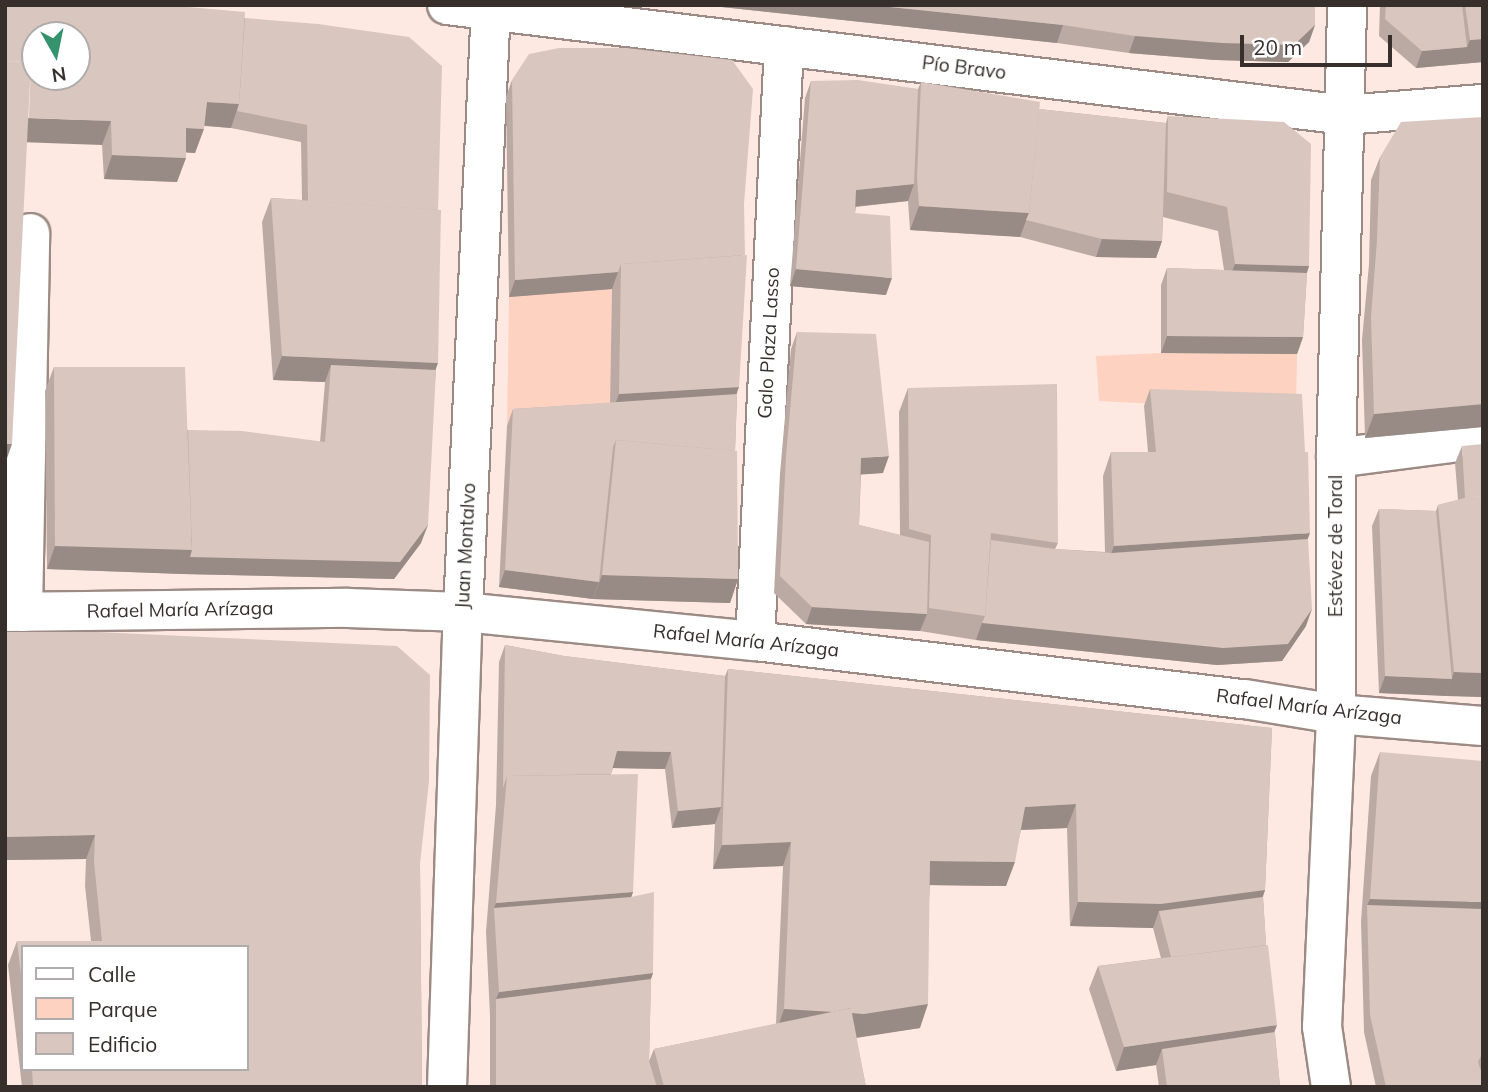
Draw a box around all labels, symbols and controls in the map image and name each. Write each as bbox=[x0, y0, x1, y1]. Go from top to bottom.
north arrow bbox=[21, 21, 91, 91]
scale bar bbox=[1243, 21, 1395, 65]
text: 20 m bbox=[1253, 34, 1302, 60]
street label: Pío Bravo bbox=[921, 52, 1007, 84]
text: N bbox=[50, 62, 68, 88]
street label: Galo Plaza Lasso bbox=[754, 267, 784, 419]
street label: Estévez de Toral bbox=[1325, 475, 1347, 617]
street label: Juan Montalvo bbox=[451, 482, 481, 610]
street label: Rafael María Arízaga bbox=[86, 597, 274, 623]
street label: Rafael María Arízaga bbox=[652, 620, 840, 662]
street label: Rafael María Arízaga bbox=[1215, 684, 1403, 730]
legend bbox=[21, 945, 248, 1071]
text: Calle bbox=[88, 961, 136, 987]
text: Parque bbox=[88, 996, 157, 1022]
text: Edificio bbox=[88, 1031, 157, 1057]

